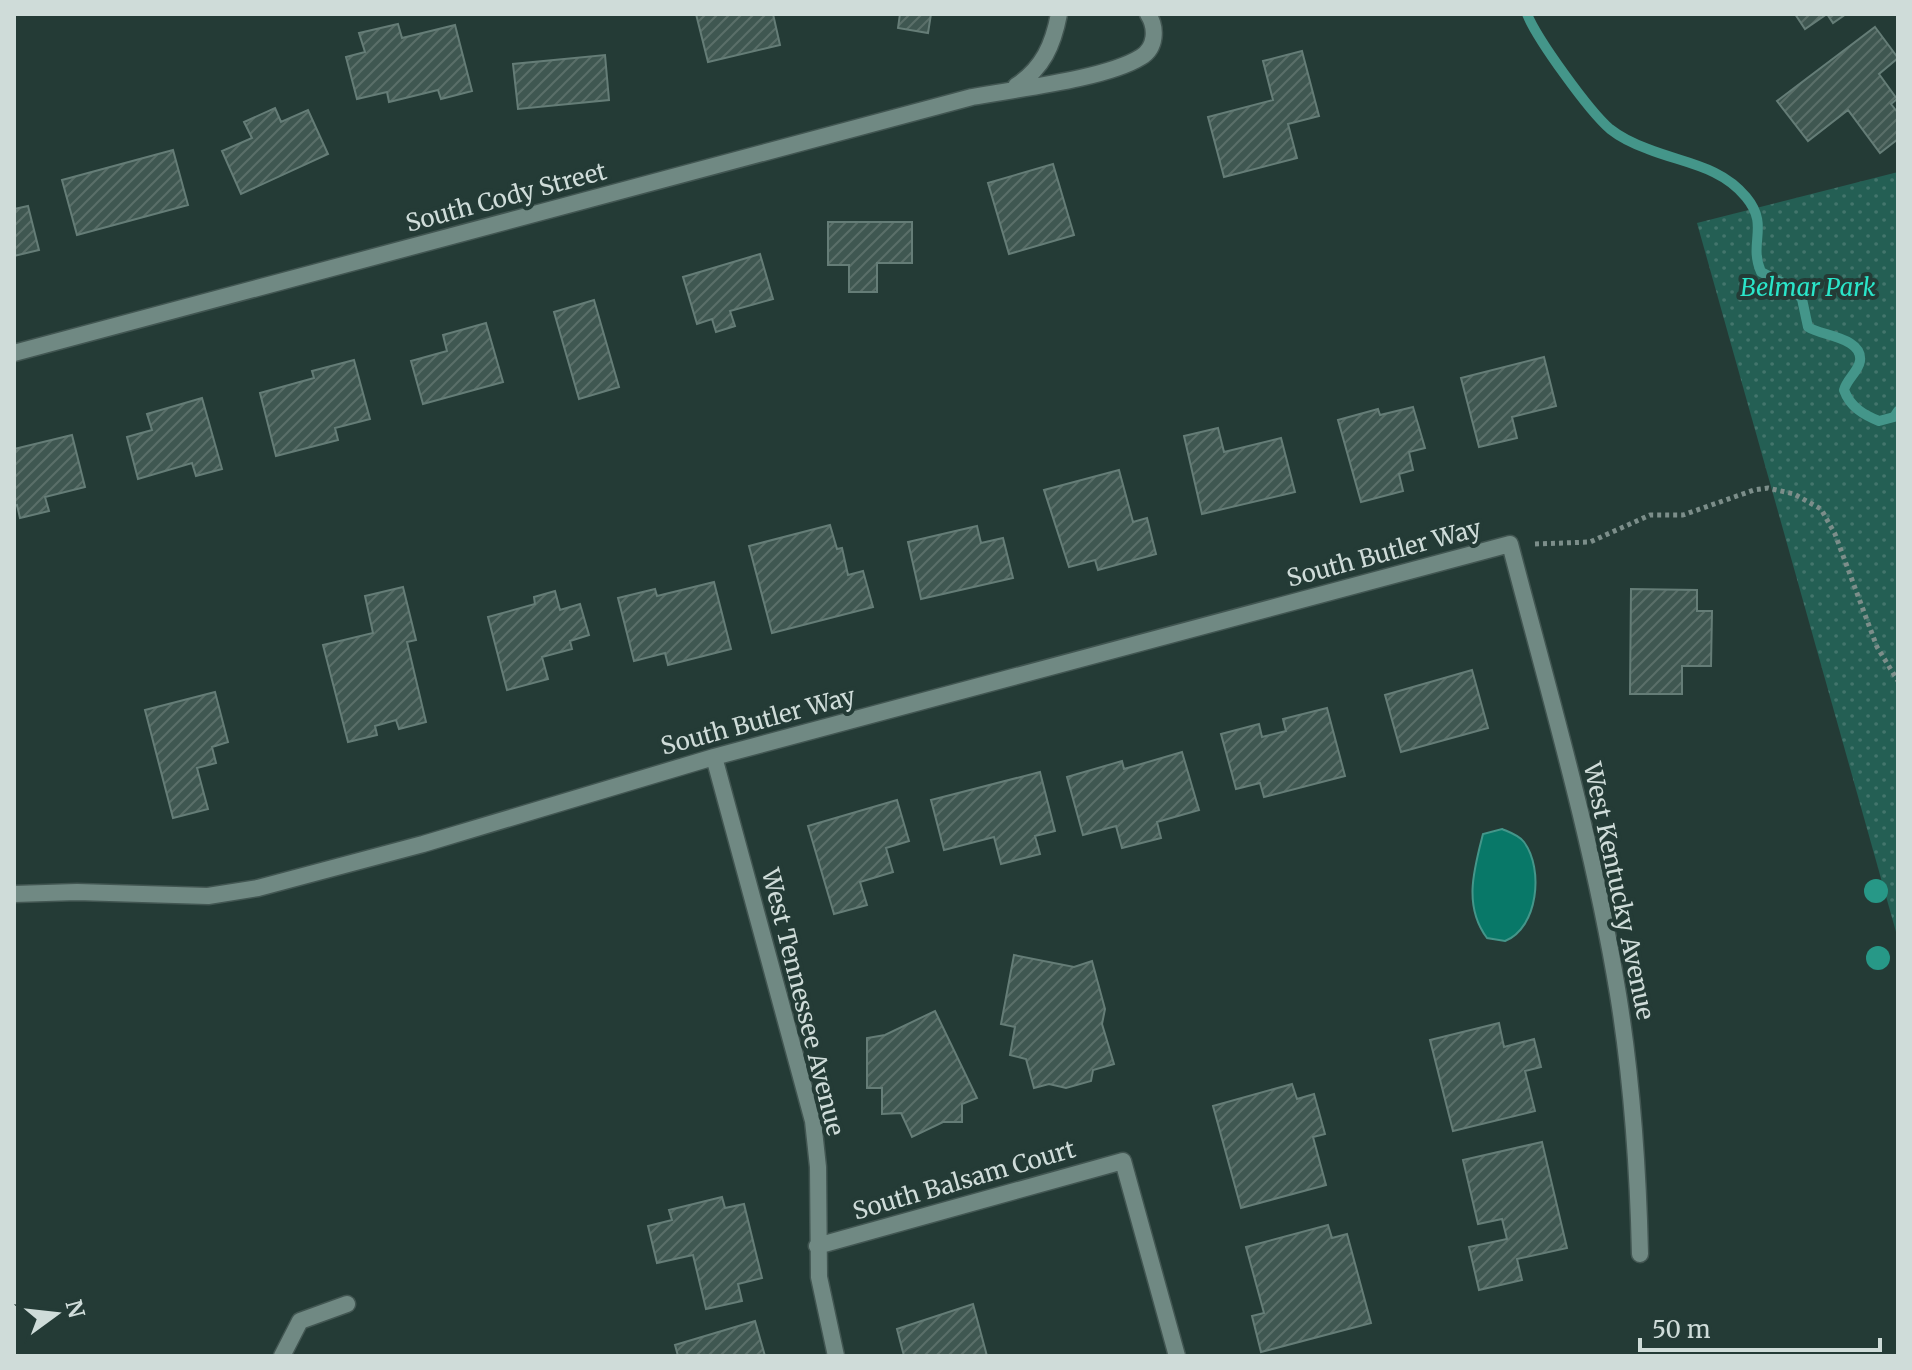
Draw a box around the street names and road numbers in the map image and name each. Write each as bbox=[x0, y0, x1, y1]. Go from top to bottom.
street label: South Cody Street bbox=[402, 155, 610, 239]
street label: South Butler Way bbox=[1283, 512, 1485, 594]
street label: South Butler Way bbox=[657, 680, 859, 762]
street label: West Kentucky Avenue bbox=[1576, 758, 1661, 1023]
street label: West Tennessee Avenue bbox=[755, 864, 851, 1139]
street label: South Balsam Court bbox=[849, 1133, 1080, 1227]

